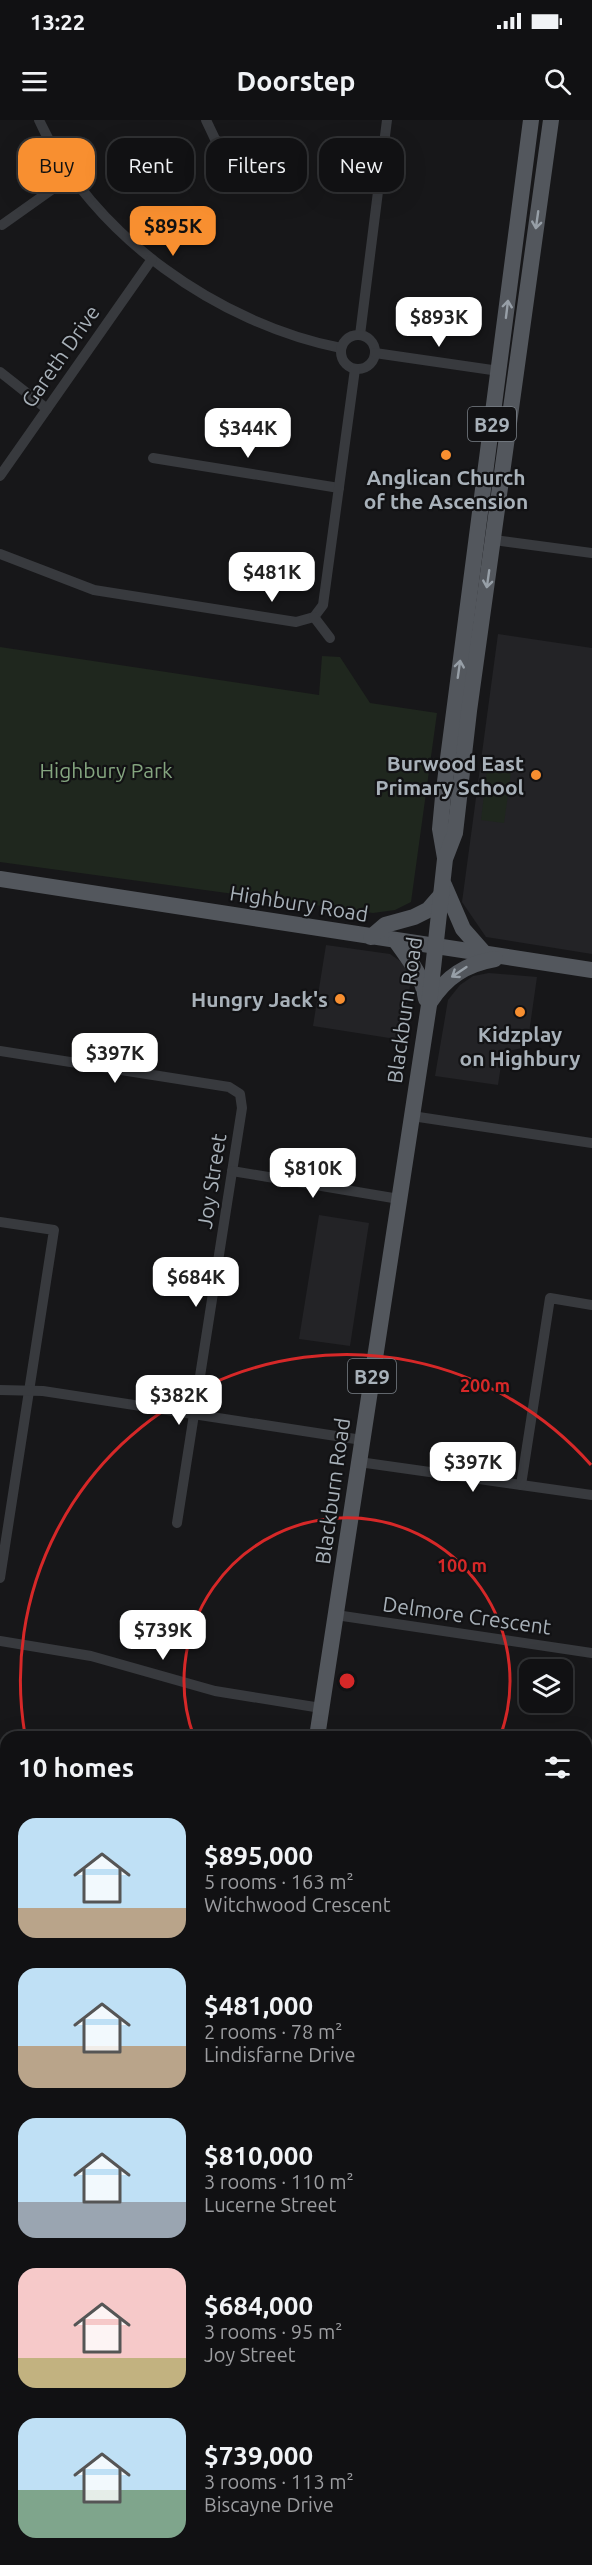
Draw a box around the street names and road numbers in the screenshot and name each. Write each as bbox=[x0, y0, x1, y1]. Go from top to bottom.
street label: Gareth Drive bbox=[16, 300, 104, 412]
road number: B29 bbox=[468, 407, 516, 441]
street label: Highbury Road bbox=[228, 880, 370, 926]
street label: Blackburn Road bbox=[382, 935, 426, 1085]
street label: Joy Street bbox=[192, 1132, 230, 1230]
road number: B29 bbox=[348, 1359, 396, 1393]
street label: Blackburn Road bbox=[310, 1416, 354, 1566]
street label: Delmore Crescent bbox=[381, 1591, 553, 1639]

